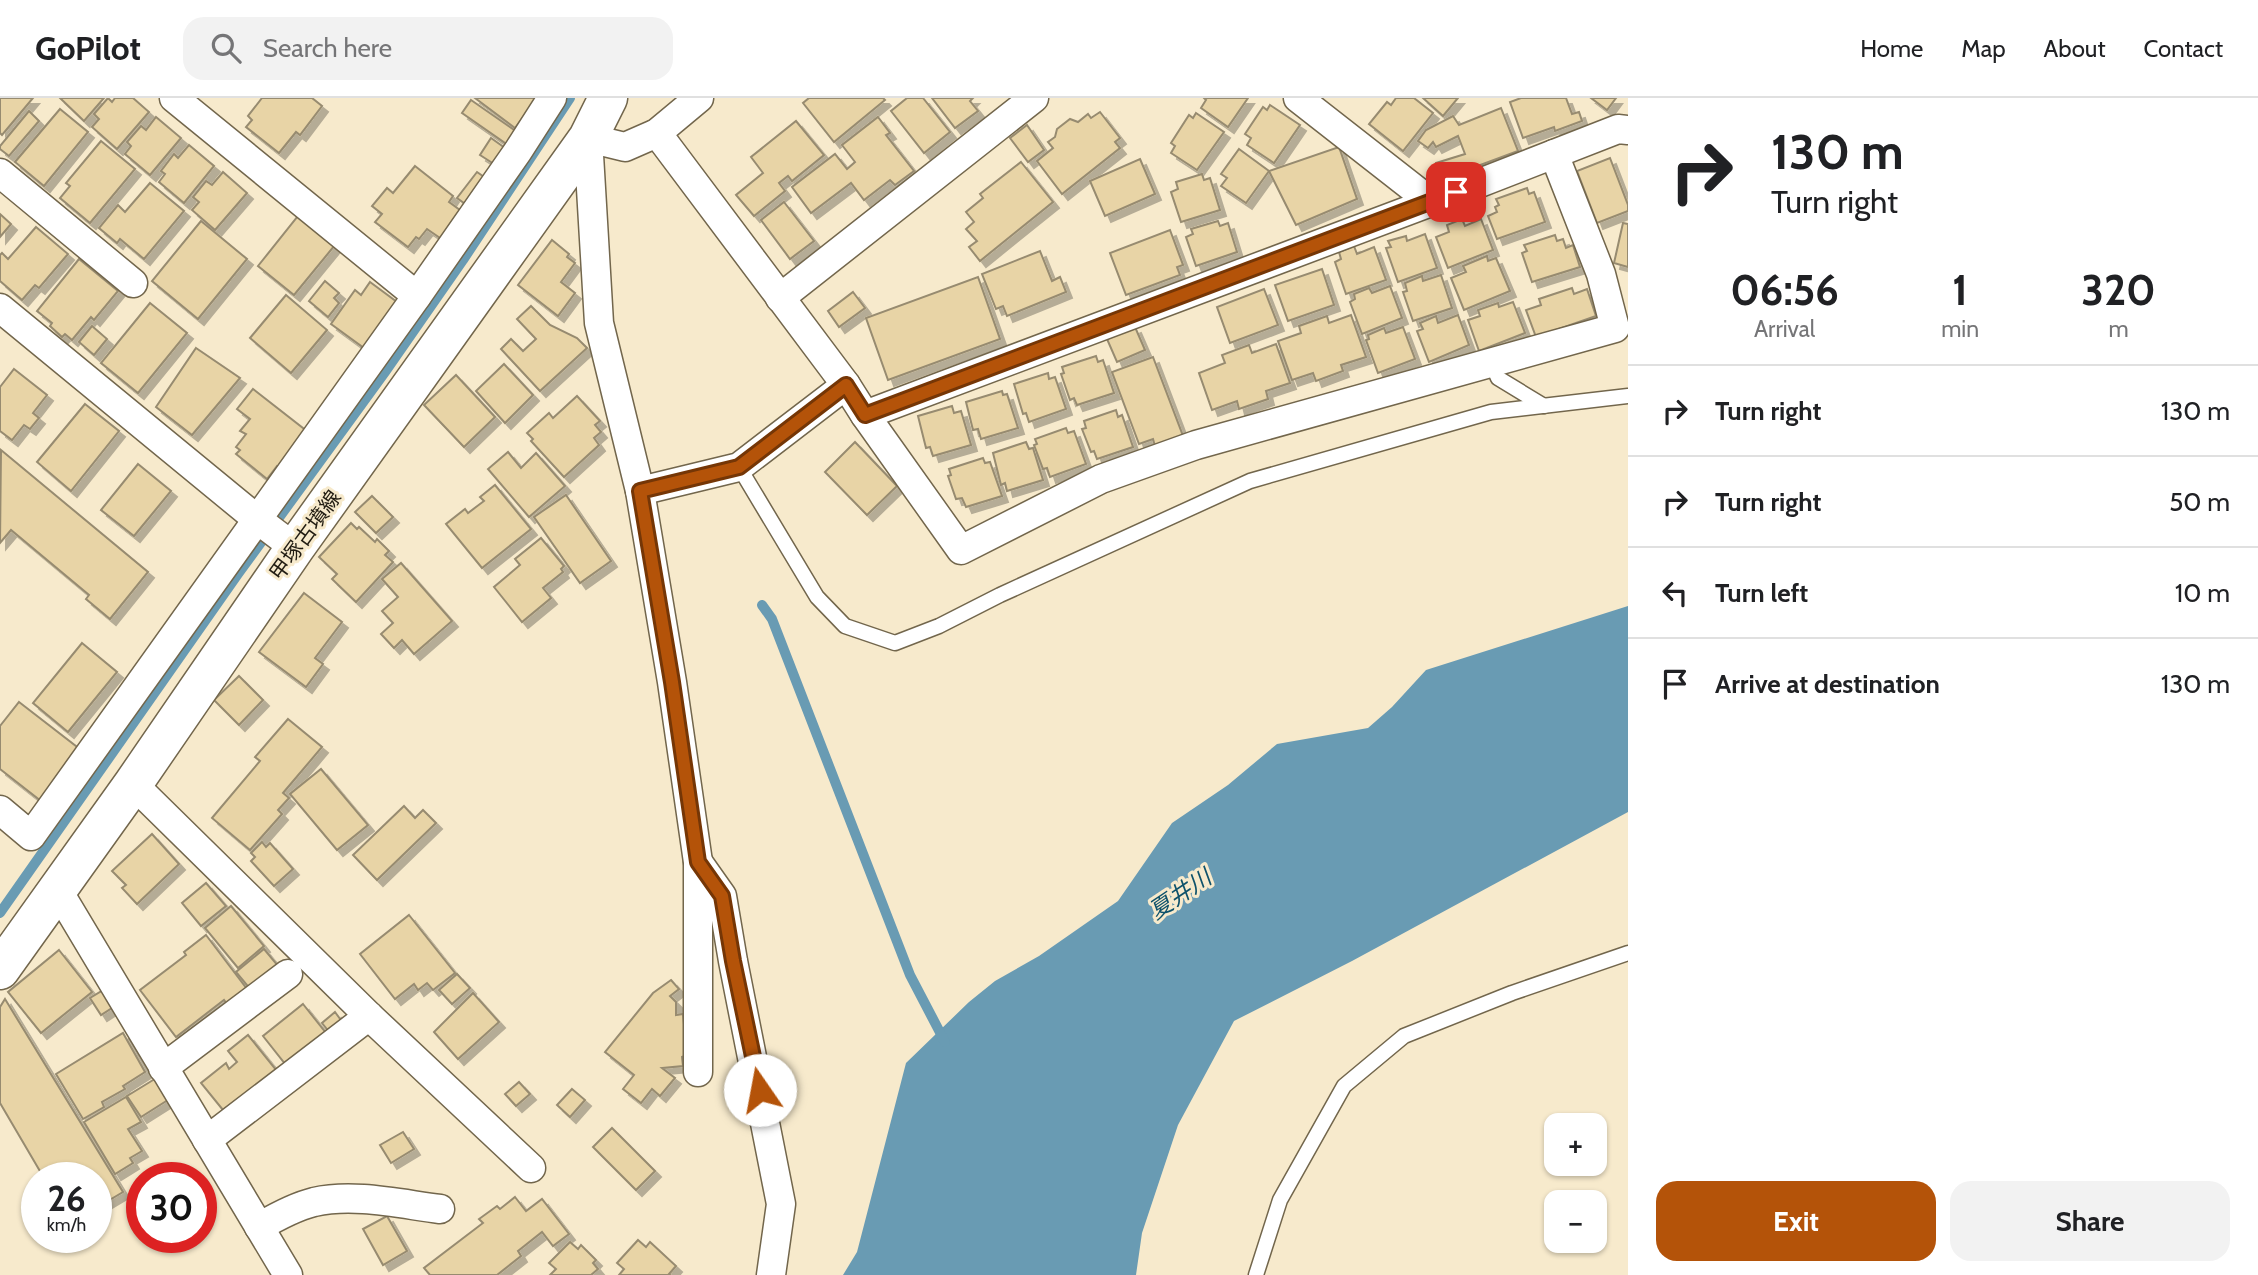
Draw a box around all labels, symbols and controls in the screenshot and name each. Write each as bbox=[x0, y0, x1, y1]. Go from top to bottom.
search box bbox=[183, 17, 673, 80]
text: GoPilot bbox=[35, 28, 141, 68]
icon: search bbox=[207, 29, 245, 67]
text: Search here bbox=[263, 32, 392, 64]
text: Home bbox=[1860, 34, 1923, 63]
text: Map bbox=[1961, 34, 2006, 63]
text: About bbox=[2044, 34, 2106, 63]
text: Contact bbox=[2144, 34, 2223, 63]
text: 130 m bbox=[1771, 122, 1904, 181]
icon: right bbox=[1656, 126, 1747, 217]
pin bbox=[1426, 162, 1486, 222]
icon: arrive bbox=[1437, 173, 1475, 211]
text: Turn right bbox=[1771, 182, 1898, 221]
text: 06:56 bbox=[1730, 264, 1839, 316]
text: 1 bbox=[1952, 264, 1968, 316]
text: 320 bbox=[2081, 264, 2156, 316]
text: Arrival bbox=[1754, 315, 1815, 343]
text: min bbox=[1941, 315, 1979, 343]
text: m bbox=[2108, 315, 2129, 343]
icon: right bbox=[1656, 392, 1694, 430]
text: Turn right bbox=[1715, 395, 1821, 427]
text: 130 m bbox=[2161, 395, 2230, 427]
icon: right bbox=[1656, 483, 1694, 521]
street label: 甲塚古墳線 bbox=[264, 485, 346, 585]
text: Turn right bbox=[1715, 486, 1821, 518]
text: 50 m bbox=[2169, 486, 2230, 518]
icon: left bbox=[1656, 574, 1694, 612]
text: Turn left bbox=[1715, 577, 1808, 609]
text: 10 m bbox=[2175, 577, 2230, 609]
icon: arrive bbox=[1656, 665, 1694, 703]
text: Arrive at destination bbox=[1715, 668, 1940, 700]
text: 130 m bbox=[2161, 668, 2230, 700]
water label: 夏井川 bbox=[1144, 861, 1219, 925]
position arrow bbox=[723, 1053, 797, 1127]
map controls bbox=[1544, 1113, 1607, 1253]
button: + bbox=[1544, 1113, 1607, 1176]
speed limit sign: 30 bbox=[126, 1162, 217, 1253]
text: 26 bbox=[47, 1177, 86, 1220]
button: Exit bbox=[1656, 1181, 1936, 1261]
button: Share bbox=[1950, 1181, 2230, 1261]
button: − bbox=[1544, 1190, 1607, 1253]
text: km/h bbox=[47, 1214, 86, 1236]

